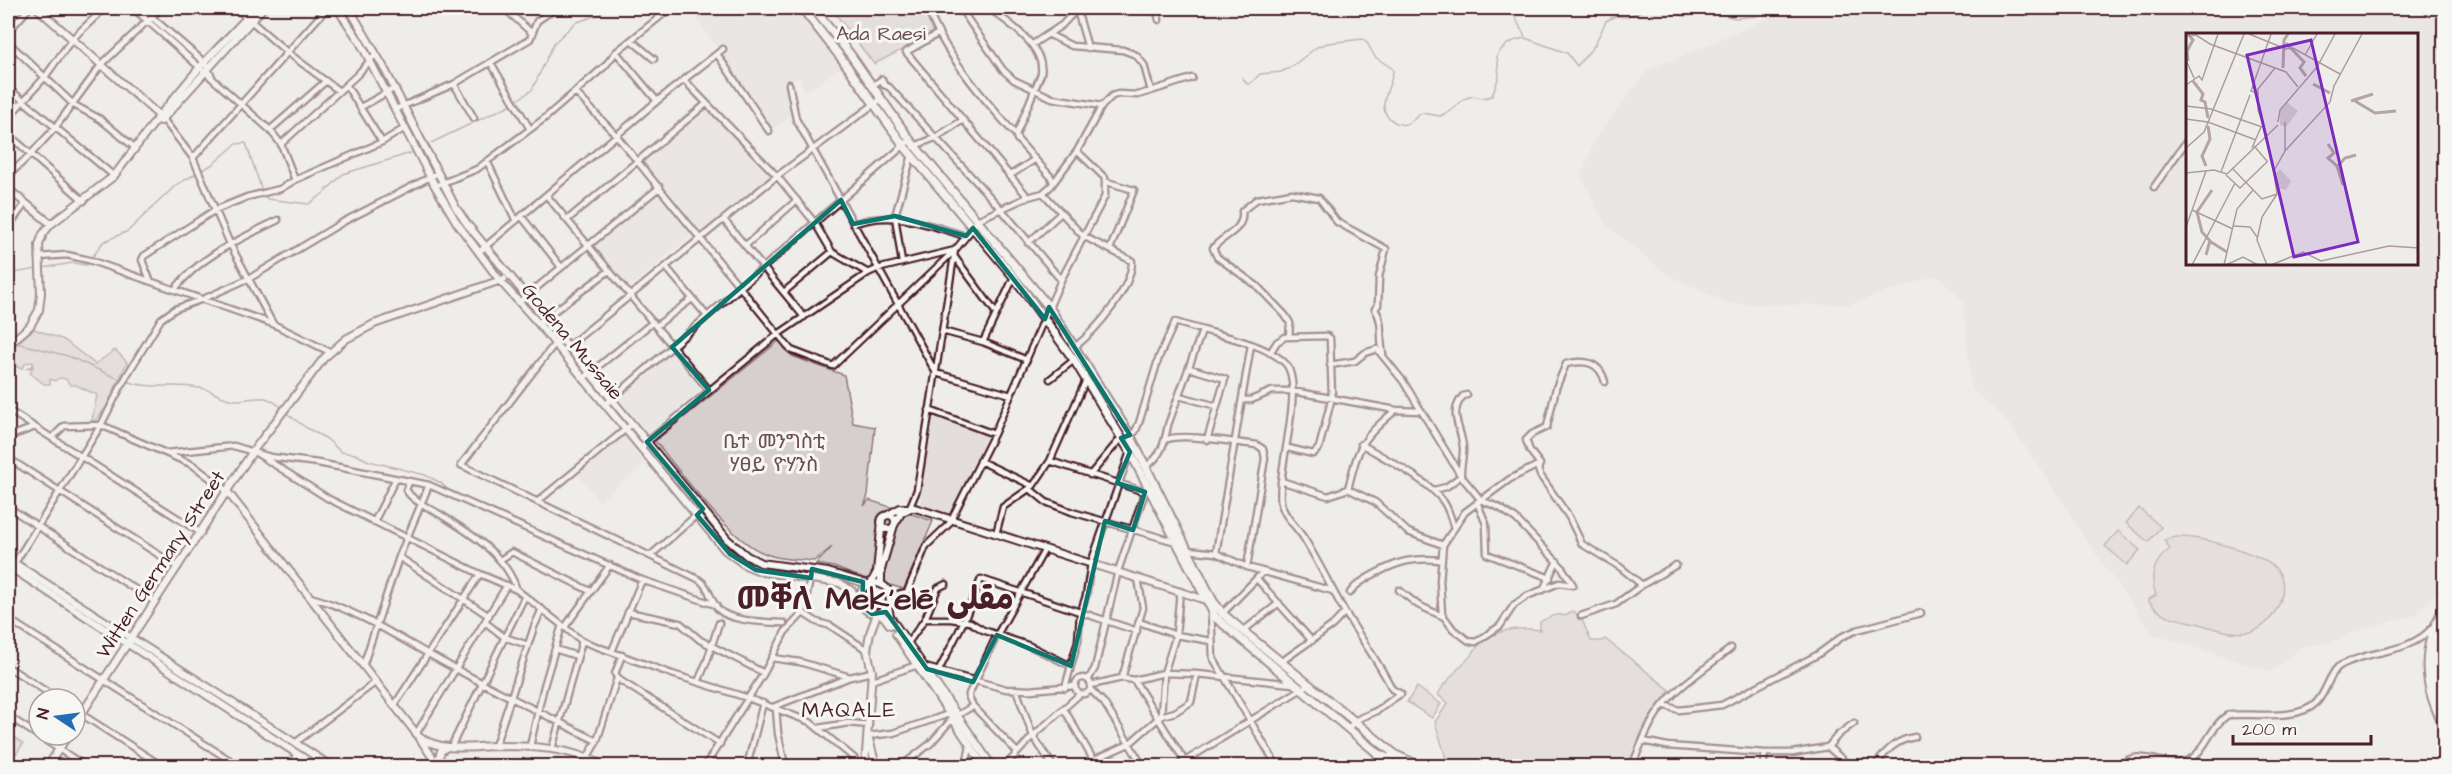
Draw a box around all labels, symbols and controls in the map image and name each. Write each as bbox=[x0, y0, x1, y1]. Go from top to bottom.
park label: Ada Raesi bbox=[836, 20, 926, 48]
inset map bbox=[2186, 33, 2419, 266]
street label: Godena Mussaie bbox=[515, 277, 630, 406]
park label: ቤተ መንግስቲ ሃፀይ ዮሃንስ bbox=[723, 428, 825, 479]
street label: Witten Germany Street bbox=[89, 465, 233, 665]
district label: መቐለ Mek'elē مقلى bbox=[736, 577, 1014, 622]
north arrow bbox=[27, 687, 87, 747]
district label: MAQALE bbox=[801, 696, 897, 725]
text: N bbox=[32, 706, 55, 721]
scale bar bbox=[2233, 708, 2371, 746]
text: 200 m bbox=[2242, 717, 2296, 742]

